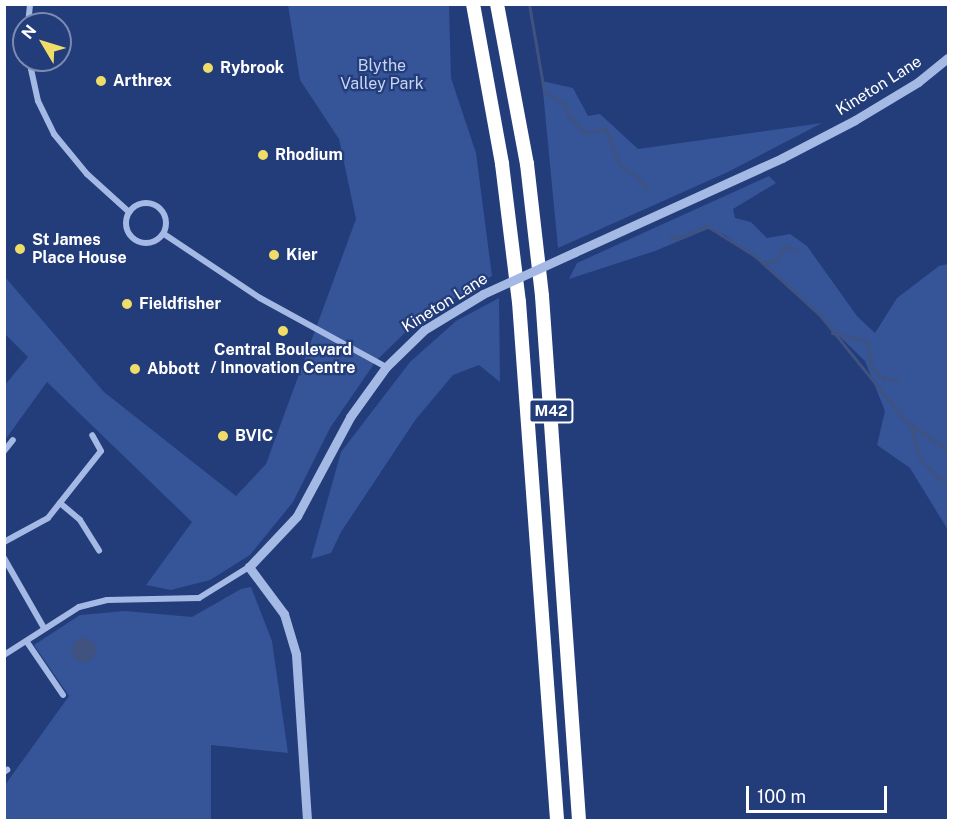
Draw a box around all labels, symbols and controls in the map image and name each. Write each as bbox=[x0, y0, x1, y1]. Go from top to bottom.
north arrow bbox=[12, 12, 72, 72]
text: N bbox=[18, 21, 40, 43]
street label: Kineton Lane bbox=[833, 52, 925, 120]
park label: Blythe Valley Park bbox=[340, 56, 424, 94]
place label: Rybrook bbox=[220, 58, 284, 78]
marker: Rybrook bbox=[201, 61, 215, 75]
place label: Arthrex bbox=[113, 71, 172, 91]
marker: Arthrex bbox=[94, 74, 108, 88]
place label: Rhodium bbox=[275, 145, 343, 165]
marker: Rhodium bbox=[256, 148, 270, 162]
place label: St James Place House bbox=[32, 230, 127, 268]
marker: St James Place House bbox=[13, 242, 27, 256]
place label: Kier bbox=[286, 245, 318, 265]
marker: Kier bbox=[267, 248, 281, 262]
street label: Kineton Lane bbox=[399, 269, 491, 337]
place label: Fieldfisher bbox=[139, 294, 221, 314]
marker: Fieldfisher bbox=[120, 297, 134, 311]
marker: Central Boulevard / Innovation Centre bbox=[276, 324, 290, 338]
place label: Central Boulevard / Innovation Centre bbox=[210, 340, 356, 378]
place label: Abbott bbox=[147, 359, 200, 379]
marker: Abbott bbox=[128, 362, 142, 376]
road number: M42 bbox=[527, 399, 575, 423]
place label: BVIC bbox=[235, 426, 273, 446]
marker: BVIC bbox=[216, 429, 230, 443]
scale bar bbox=[749, 774, 890, 812]
text: 100 m bbox=[757, 786, 806, 807]

